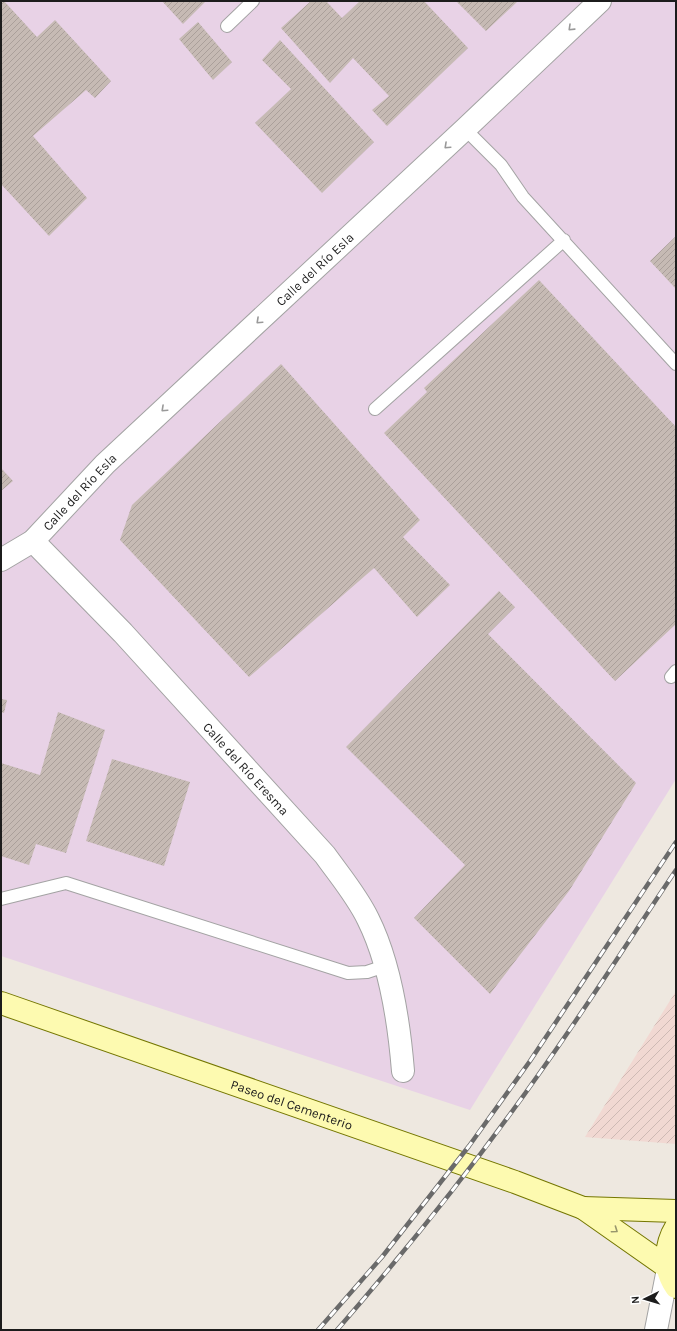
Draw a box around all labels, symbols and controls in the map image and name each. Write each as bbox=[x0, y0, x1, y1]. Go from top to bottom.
one-way arrow bbox=[568, 23, 576, 31]
one-way arrow bbox=[444, 142, 451, 149]
street label: Calle del Río Esla bbox=[273, 230, 357, 309]
one-way arrow bbox=[256, 316, 264, 323]
one-way arrow bbox=[161, 404, 169, 412]
street label: Calle del Río Esla bbox=[40, 450, 120, 534]
street label: Calle del Río Eresma bbox=[200, 719, 292, 818]
street label: Paseo del Cementerio bbox=[229, 1077, 355, 1133]
one-way arrow bbox=[610, 1225, 617, 1232]
north arrow bbox=[625, 1279, 665, 1319]
text: N bbox=[629, 1295, 642, 1304]

